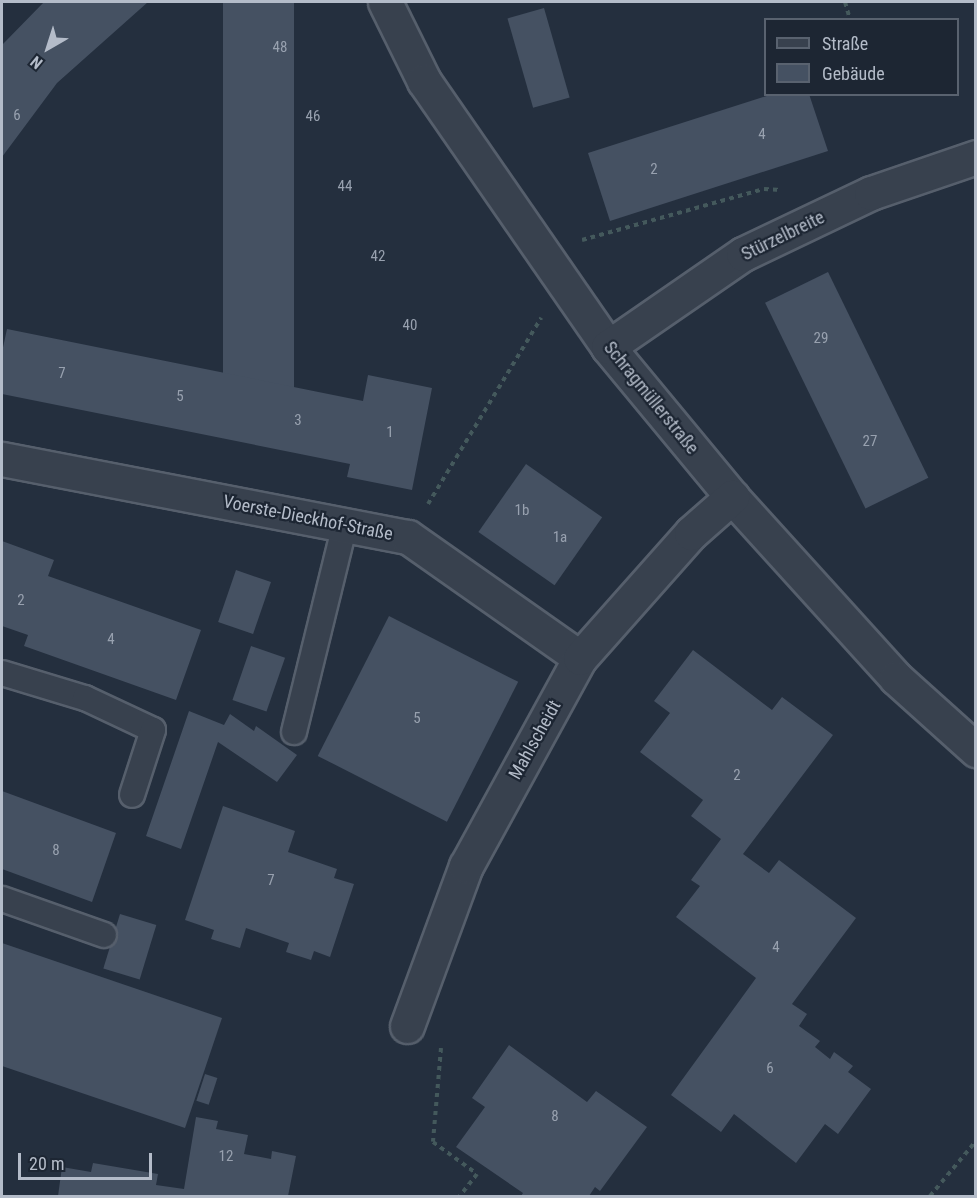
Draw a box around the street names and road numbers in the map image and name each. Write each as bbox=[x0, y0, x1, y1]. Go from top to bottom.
street label: Stürzelbreite bbox=[738, 207, 828, 265]
street label: Schragmüllerstraße bbox=[599, 337, 703, 459]
street label: Voerste-Dieckhof-Straße bbox=[221, 491, 395, 545]
street label: Mahlscheidt bbox=[504, 697, 566, 783]

